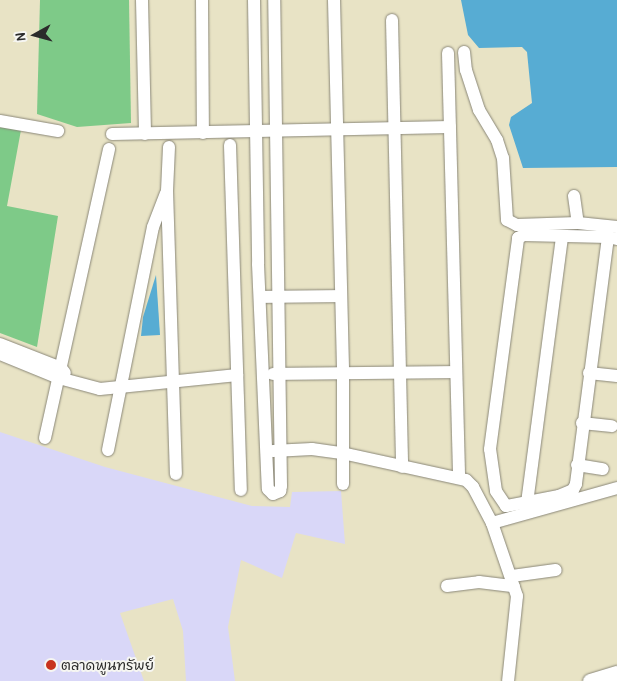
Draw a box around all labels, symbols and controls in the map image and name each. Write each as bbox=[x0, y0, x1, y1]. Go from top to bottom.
north arrow bbox=[10, 10, 60, 60]
text: N bbox=[10, 32, 29, 42]
place label: ตลาดพูนทรัพย์ bbox=[61, 657, 154, 673]
marker: ตลาดพูนทรัพย์ bbox=[45, 659, 57, 671]

